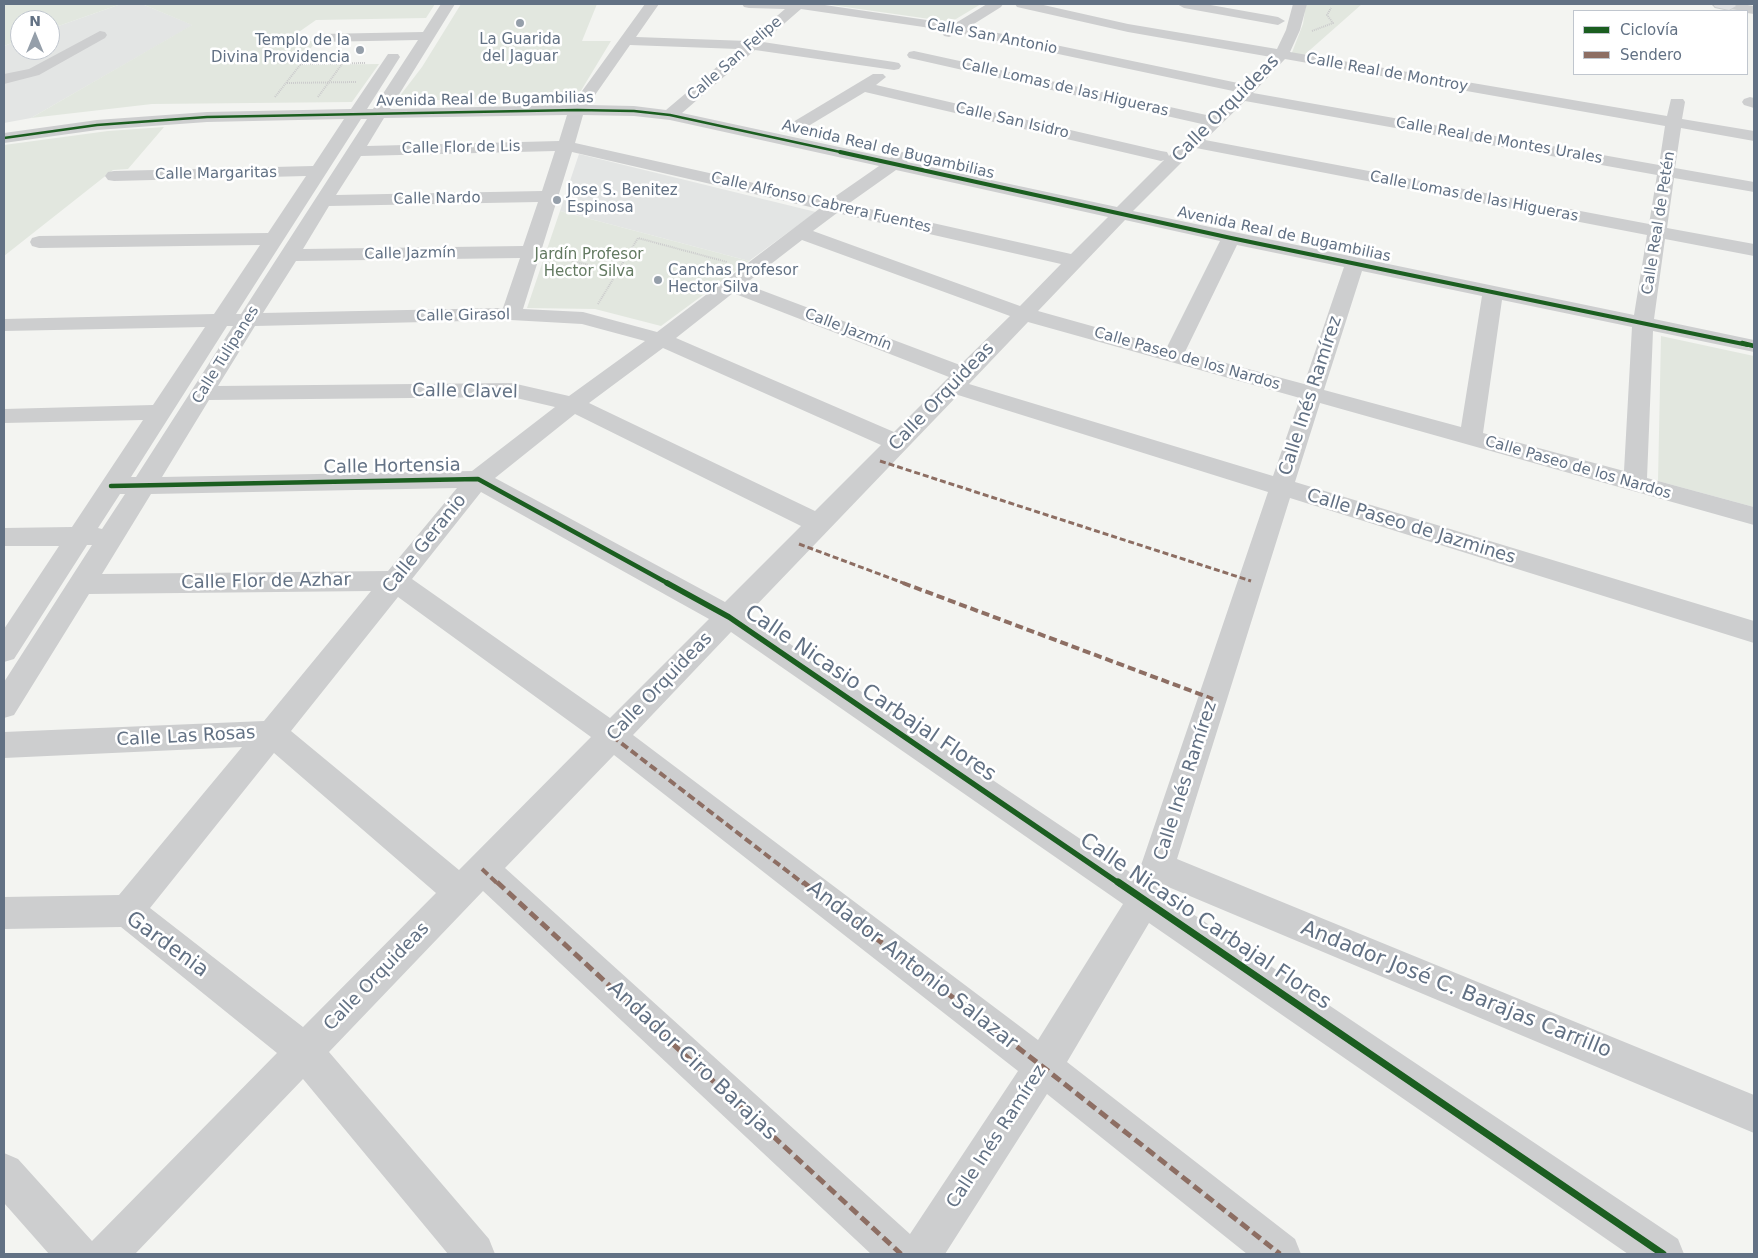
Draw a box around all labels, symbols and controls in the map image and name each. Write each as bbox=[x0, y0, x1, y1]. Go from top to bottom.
north arrow bbox=[10, 10, 60, 60]
legend bbox=[1573, 10, 1748, 75]
text: N bbox=[29, 13, 41, 29]
street label: Calle San Felipe bbox=[684, 13, 786, 105]
street label: Calle San Antonio bbox=[925, 16, 1059, 58]
marker: La Guarida del Jaguar bbox=[514, 17, 526, 29]
text: Ciclovía bbox=[1620, 21, 1678, 39]
place label: La Guarida del Jaguar bbox=[479, 31, 561, 66]
place label: Templo de la Divina Providencia bbox=[211, 32, 350, 67]
marker: Templo de la Divina Providencia bbox=[354, 44, 366, 56]
text: Sendero bbox=[1620, 46, 1682, 64]
street label: Calle Real de Montroy bbox=[1305, 50, 1469, 96]
street label: Calle Orquideas bbox=[1168, 51, 1284, 167]
street label: Calle Lomas de las Higueras bbox=[960, 55, 1170, 121]
street label: Avenida Real de Bugambilias bbox=[376, 89, 594, 111]
street label: Calle San Isidro bbox=[953, 99, 1071, 143]
street label: Calle Real de Montes Urales bbox=[1394, 114, 1604, 168]
street label: Avenida Real de Bugambilias bbox=[780, 117, 996, 183]
street label: Calle Flor de Lis bbox=[401, 138, 521, 158]
street label: Calle Real de Petén bbox=[1639, 150, 1679, 296]
street label: Calle Margaritas bbox=[155, 164, 277, 184]
street label: Calle Lomas de las Higueras bbox=[1368, 168, 1580, 226]
street label: Calle Alfonso Cabrera Fuentes bbox=[709, 169, 933, 237]
place label: Jose S. Benitez Espinosa bbox=[567, 182, 678, 217]
street label: Calle Nardo bbox=[393, 189, 481, 209]
marker: Jose S. Benitez Espinosa bbox=[551, 194, 563, 206]
street label: Avenida Real de Bugambilias bbox=[1176, 204, 1392, 266]
street label: Calle Jazmín bbox=[364, 244, 456, 264]
park label: Jardín Profesor Hector Silva bbox=[535, 246, 643, 281]
place label: Canchas Profesor Hector Silva bbox=[668, 262, 798, 297]
marker: Canchas Profesor Hector Silva bbox=[652, 274, 664, 286]
street label: Calle Tulipanes bbox=[189, 303, 263, 407]
street label: Calle Jazmín bbox=[802, 305, 894, 355]
street label: Calle Girasol bbox=[416, 306, 510, 326]
street label: Calle Inés Ramírez bbox=[1275, 313, 1347, 479]
street label: Calle Paseo de los Nardos bbox=[1092, 324, 1282, 394]
street label: Calle Orquideas bbox=[885, 338, 999, 456]
street label: Calle Clavel bbox=[412, 380, 518, 404]
street label: Calle Paseo de los Nardos bbox=[1483, 433, 1673, 503]
street label: Calle Hortensia bbox=[323, 455, 461, 479]
street label: Calle Paseo de Jazmines bbox=[1304, 485, 1518, 569]
street label: Calle Geranio bbox=[378, 490, 472, 598]
street label: Calle Flor de Azhar bbox=[181, 570, 351, 594]
street label: Calle Nicasio Carbajal Flores bbox=[740, 600, 1000, 788]
street label: Calle Orquideas bbox=[603, 628, 717, 746]
street label: Calle Inés Ramírez bbox=[1150, 698, 1222, 864]
street label: Calle Las Rosas bbox=[116, 723, 256, 751]
street label: Calle Nicasio Carbajal Flores bbox=[1075, 828, 1335, 1016]
street label: Andador Antonio Salazar bbox=[802, 876, 1022, 1056]
street label: Gardenia bbox=[121, 907, 213, 983]
street label: Andador José C. Barajas Carrillo bbox=[1297, 916, 1615, 1064]
street label: Calle Orquideas bbox=[320, 918, 434, 1036]
street label: Andador Ciro Barajas bbox=[602, 976, 782, 1146]
street label: Calle Inés Ramírez bbox=[943, 1061, 1051, 1213]

